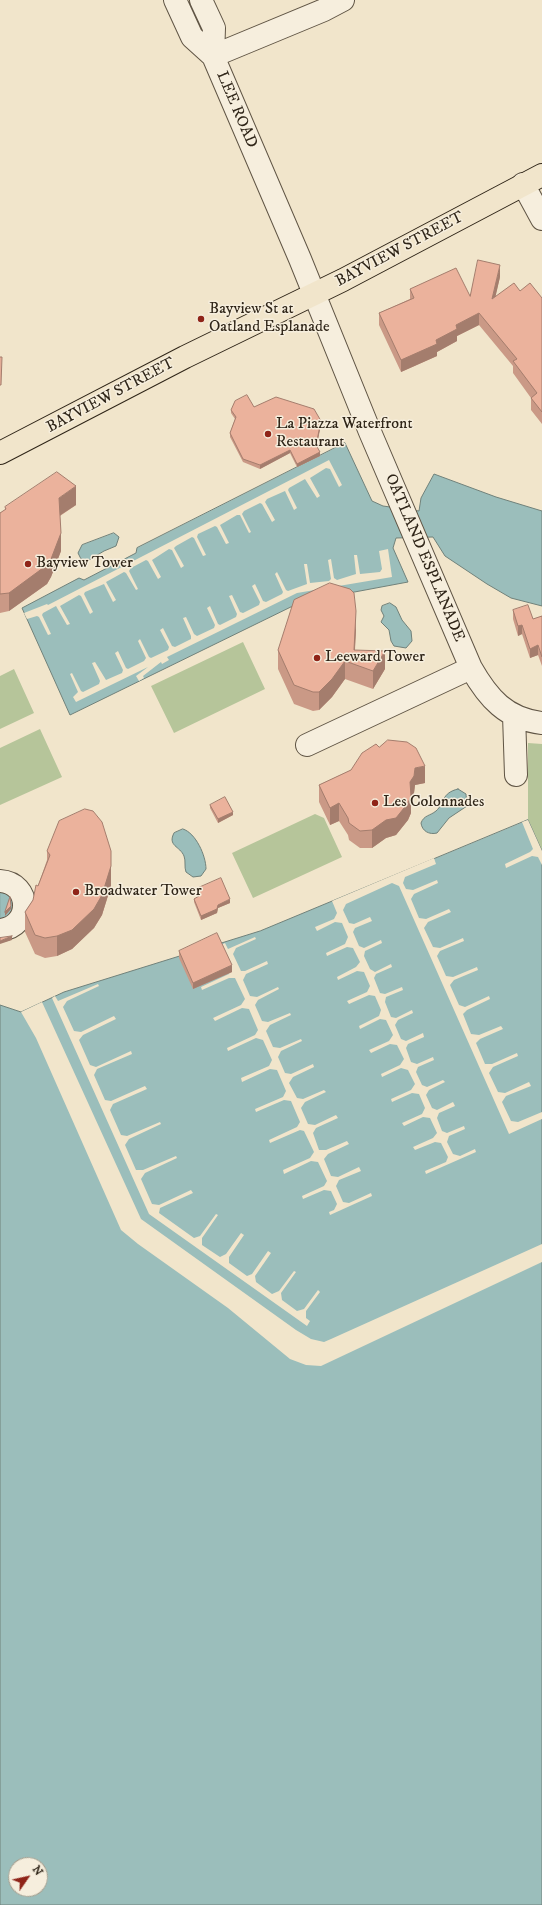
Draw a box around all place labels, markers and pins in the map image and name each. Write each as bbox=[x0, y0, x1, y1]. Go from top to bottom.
place label: Bayview St at Oatland Esplanade bbox=[209, 300, 330, 338]
marker: Bayview St at Oatland Esplanade bbox=[196, 314, 206, 324]
place label: La Piazza Waterfront Restaurant bbox=[276, 415, 412, 453]
marker: La Piazza Waterfront Restaurant bbox=[263, 429, 273, 439]
place label: Bayview Tower bbox=[36, 554, 133, 574]
marker: Bayview Tower bbox=[23, 559, 33, 569]
place label: Leeward Tower bbox=[325, 648, 425, 668]
marker: Leeward Tower bbox=[312, 653, 322, 663]
place label: Les Colonnades bbox=[383, 793, 484, 813]
marker: Les Colonnades bbox=[370, 798, 380, 808]
place label: Broadwater Tower bbox=[84, 882, 202, 902]
marker: Broadwater Tower bbox=[71, 887, 81, 897]

